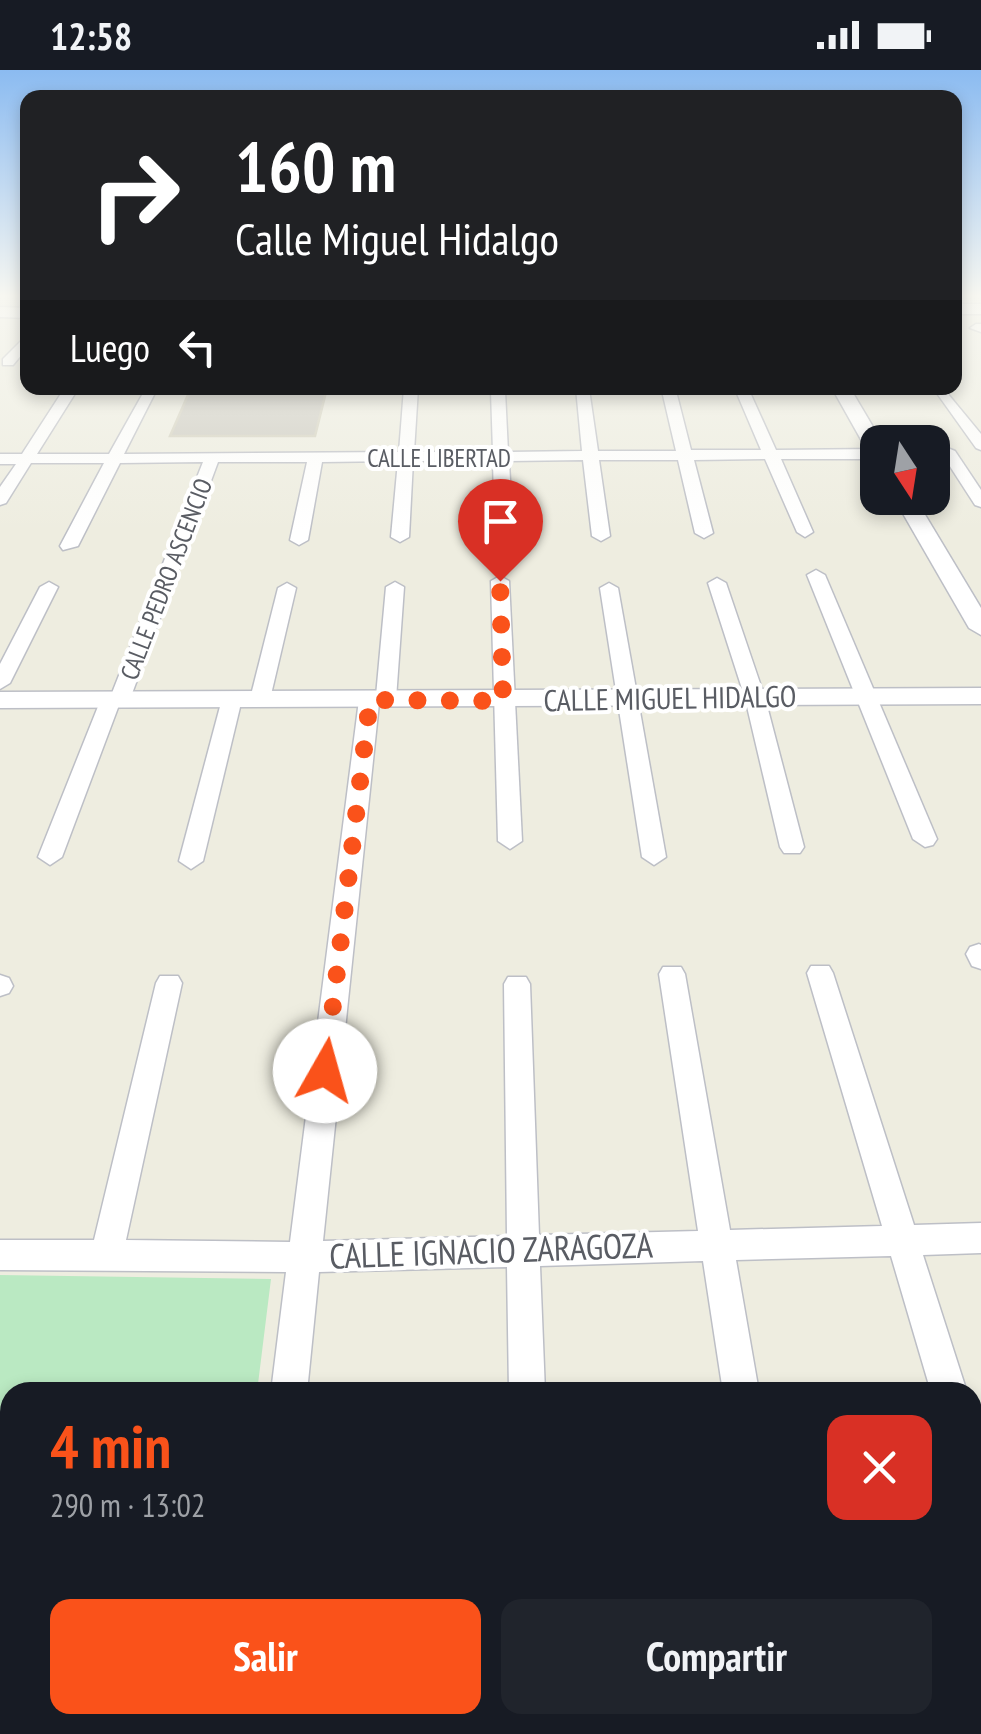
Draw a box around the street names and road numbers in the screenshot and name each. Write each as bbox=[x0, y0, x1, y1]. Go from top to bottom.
street label: CALLE LIBERTAD bbox=[367, 442, 511, 474]
street label: CALLE PEDRO ASCENCIO bbox=[113, 474, 219, 684]
street label: CALLE MIGUEL HIDALGO bbox=[543, 676, 797, 719]
street label: CALLE IGNACIO ZARAGOZA bbox=[328, 1221, 654, 1279]

